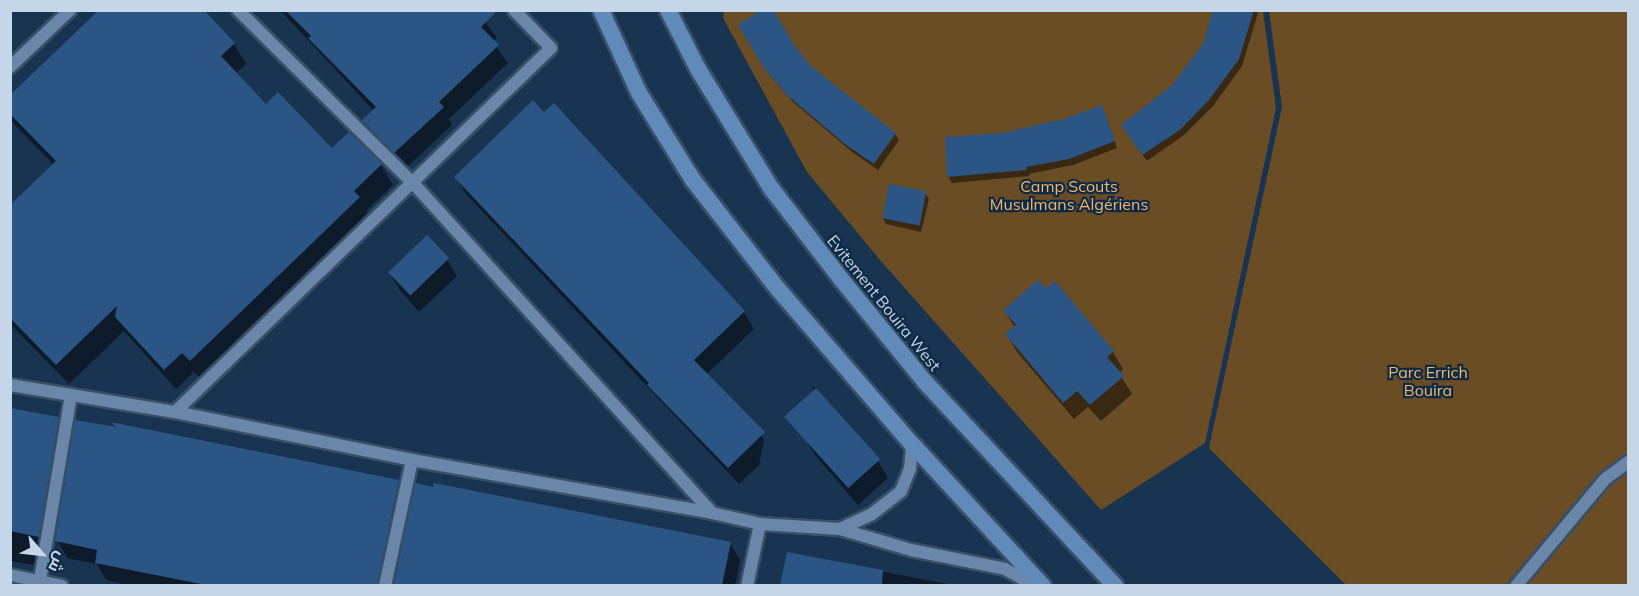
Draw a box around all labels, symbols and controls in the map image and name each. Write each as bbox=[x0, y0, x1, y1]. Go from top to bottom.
park label: Camp Scouts Musulmans Algériens bbox=[990, 176, 1148, 214]
street label: Evitement Bouira West bbox=[823, 231, 945, 375]
park label: Parc Errich Bouira bbox=[1388, 362, 1468, 400]
north arrow bbox=[12, 524, 72, 584]
text: ش bbox=[44, 549, 72, 576]

